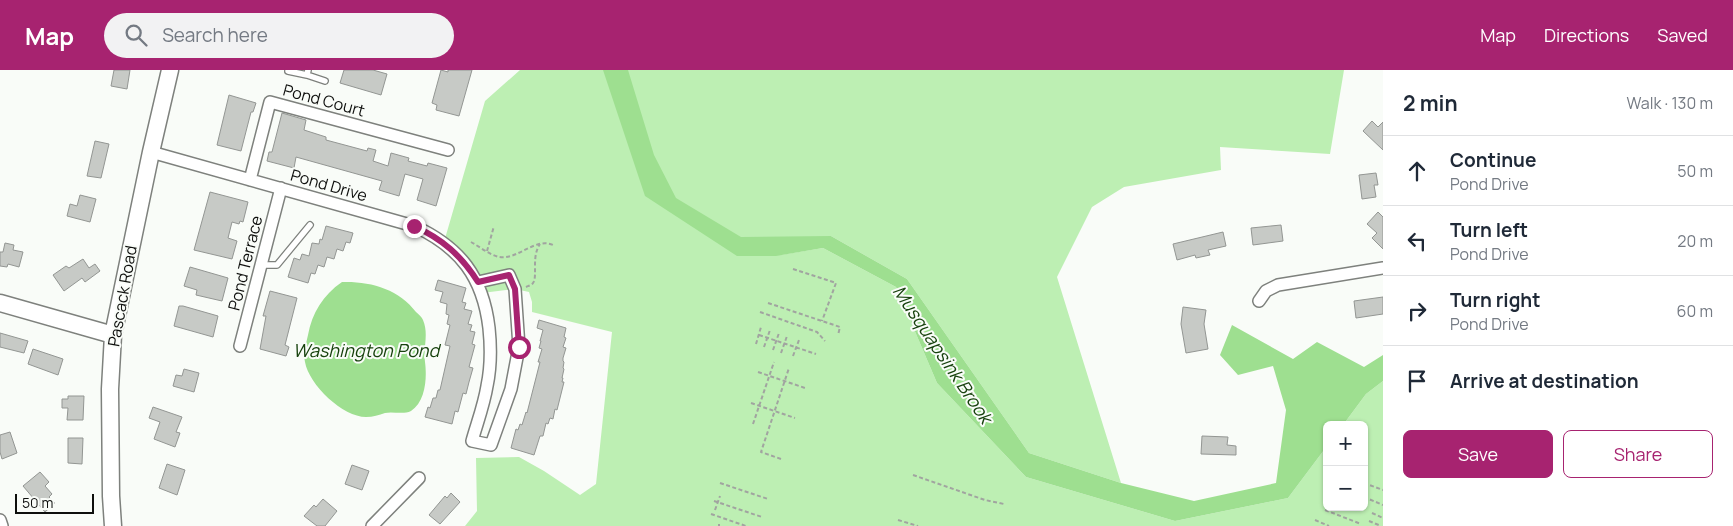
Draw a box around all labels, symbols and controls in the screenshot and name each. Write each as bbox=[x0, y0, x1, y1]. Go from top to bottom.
search box bbox=[104, 13, 454, 58]
text: Map bbox=[25, 19, 74, 52]
icon: search bbox=[122, 21, 150, 49]
text: Search here bbox=[162, 22, 268, 48]
text: Map bbox=[1480, 23, 1516, 47]
text: Directions bbox=[1544, 23, 1629, 47]
text: Saved bbox=[1657, 23, 1708, 47]
street label: Pond Court bbox=[281, 79, 367, 121]
text: 2 min bbox=[1403, 89, 1458, 117]
text: Walk · 130 m bbox=[1627, 92, 1713, 114]
text: Continue bbox=[1450, 147, 1536, 173]
icon: ahead bbox=[1403, 157, 1431, 185]
text: 50 m bbox=[1677, 160, 1713, 182]
street label: Pond Drive bbox=[288, 164, 370, 206]
text: Pond Drive bbox=[1450, 173, 1529, 195]
street label: Pond Terrace bbox=[223, 213, 267, 313]
route end bbox=[403, 215, 426, 238]
text: Turn left bbox=[1450, 217, 1528, 243]
icon: left bbox=[1403, 227, 1431, 255]
text: 20 m bbox=[1677, 230, 1713, 252]
text: Pond Drive bbox=[1450, 243, 1529, 265]
street label: Pascack Road bbox=[102, 244, 142, 348]
water label: Musquapsink Brook bbox=[888, 280, 1000, 430]
text: Turn right bbox=[1450, 287, 1540, 313]
icon: right bbox=[1403, 297, 1431, 325]
text: 60 m bbox=[1677, 300, 1713, 322]
text: Pond Drive bbox=[1450, 313, 1529, 335]
route start bbox=[508, 336, 531, 359]
water label: Washington Pond bbox=[293, 338, 441, 362]
icon: arrive bbox=[1403, 367, 1431, 395]
text: Arrive at destination bbox=[1450, 368, 1639, 394]
map controls bbox=[1323, 421, 1368, 511]
button: + bbox=[1323, 421, 1368, 466]
button: Save bbox=[1403, 430, 1553, 478]
button: Share bbox=[1563, 430, 1713, 478]
button: − bbox=[1323, 466, 1368, 511]
scale bar bbox=[15, 491, 94, 514]
text: 50 m bbox=[22, 493, 53, 512]

